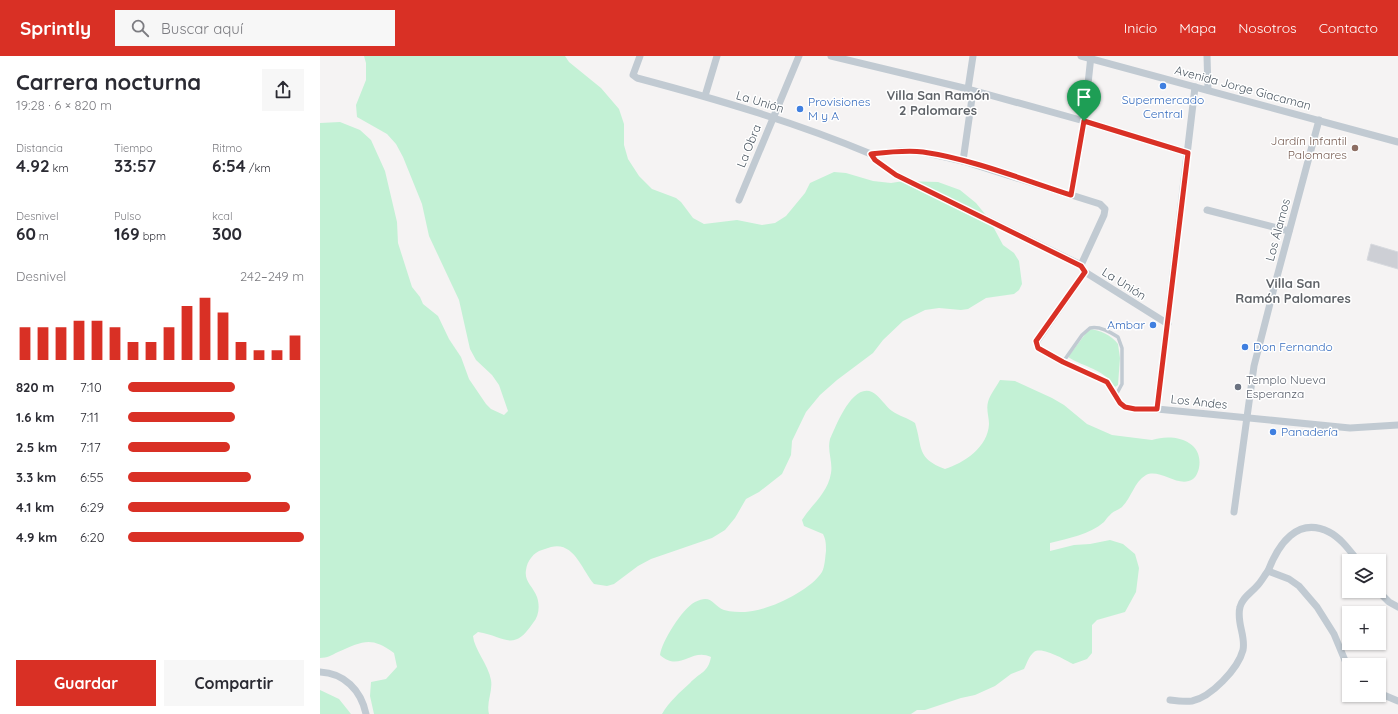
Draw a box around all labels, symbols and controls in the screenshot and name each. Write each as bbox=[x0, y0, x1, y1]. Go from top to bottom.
search box bbox=[115, 10, 395, 46]
text: Sprintly bbox=[20, 16, 91, 40]
icon: search bbox=[129, 17, 151, 39]
text: Buscar aquí bbox=[161, 19, 243, 38]
text: Inicio bbox=[1124, 19, 1157, 37]
text: Mapa bbox=[1179, 19, 1216, 37]
text: Nosotros bbox=[1238, 19, 1297, 37]
text: Contacto bbox=[1319, 19, 1378, 37]
street label: Avenida Jorge Giacaman bbox=[1173, 62, 1313, 113]
text: Carrera nocturna bbox=[16, 68, 201, 96]
button: share bbox=[262, 69, 304, 111]
pin bbox=[1067, 80, 1101, 121]
marker: Supermercado Central bbox=[1158, 81, 1168, 91]
icon: arrive bbox=[1073, 86, 1095, 108]
street label: La Unión bbox=[734, 87, 786, 116]
district label: Villa San Ramón 2 Palomares bbox=[886, 87, 990, 118]
place label: Supermercado Central bbox=[1122, 92, 1204, 121]
place label: Provisiones M y A bbox=[808, 94, 871, 123]
text: 19:28 · 6 × 820 m bbox=[16, 97, 112, 113]
marker: Provisiones M y A bbox=[795, 104, 805, 114]
street label: La Obra bbox=[733, 122, 764, 170]
place label: Jardín Infantil Palomares bbox=[1271, 133, 1347, 162]
text: Distancia bbox=[16, 141, 63, 155]
text: Tiempo bbox=[114, 141, 153, 155]
text: Ritmo bbox=[212, 141, 242, 155]
marker: Jardín Infantil Palomares bbox=[1350, 143, 1360, 153]
text: 4.92 bbox=[16, 155, 50, 176]
text: 33:57 bbox=[114, 155, 156, 176]
text: 6:54 bbox=[212, 155, 246, 176]
text: km bbox=[50, 161, 68, 175]
text: /km bbox=[246, 161, 271, 175]
street label: Los Álamos bbox=[1262, 197, 1293, 263]
text: Desnivel bbox=[16, 209, 59, 223]
text: Pulso bbox=[114, 209, 141, 223]
text: kcal bbox=[212, 209, 233, 223]
text: 60 bbox=[16, 223, 36, 244]
text: 169 bbox=[114, 223, 140, 244]
text: 300 bbox=[212, 223, 242, 244]
text: m bbox=[36, 229, 49, 243]
text: bpm bbox=[140, 229, 166, 243]
street label: La Unión bbox=[1099, 264, 1149, 303]
text: Desnivel bbox=[16, 268, 66, 284]
text: 242–249 m bbox=[240, 268, 304, 284]
district label: Villa San Ramón Palomares bbox=[1235, 275, 1351, 306]
place label: Ambar bbox=[1107, 317, 1145, 332]
marker: Ambar bbox=[1148, 320, 1158, 330]
place label: Don Fernando bbox=[1253, 339, 1333, 354]
marker: Don Fernando bbox=[1240, 342, 1250, 352]
place label: Templo Nueva Esperanza bbox=[1246, 372, 1326, 401]
text: 820 m bbox=[16, 379, 54, 395]
text: 7:10 bbox=[80, 379, 102, 395]
marker: Templo Nueva Esperanza bbox=[1233, 382, 1243, 392]
street label: Los Andes bbox=[1170, 391, 1229, 412]
text: 1.6 km bbox=[16, 409, 55, 425]
text: 7:11 bbox=[80, 409, 99, 425]
place label: Panadería bbox=[1281, 424, 1338, 439]
marker: Panadería bbox=[1268, 427, 1278, 437]
text: 2.5 km bbox=[16, 439, 57, 455]
text: 7:17 bbox=[80, 439, 101, 455]
text: 3.3 km bbox=[16, 469, 56, 485]
text: 6:55 bbox=[80, 469, 104, 485]
text: 4.1 km bbox=[16, 499, 54, 515]
text: 6:29 bbox=[80, 499, 104, 515]
text: 4.9 km bbox=[16, 529, 57, 545]
text: 6:20 bbox=[80, 529, 104, 545]
map controls bbox=[1342, 554, 1386, 702]
button: layers bbox=[1342, 554, 1386, 598]
button: + bbox=[1342, 606, 1386, 650]
button: − bbox=[1342, 658, 1386, 702]
button: Guardar bbox=[16, 660, 156, 706]
button: Compartir bbox=[164, 660, 304, 706]

